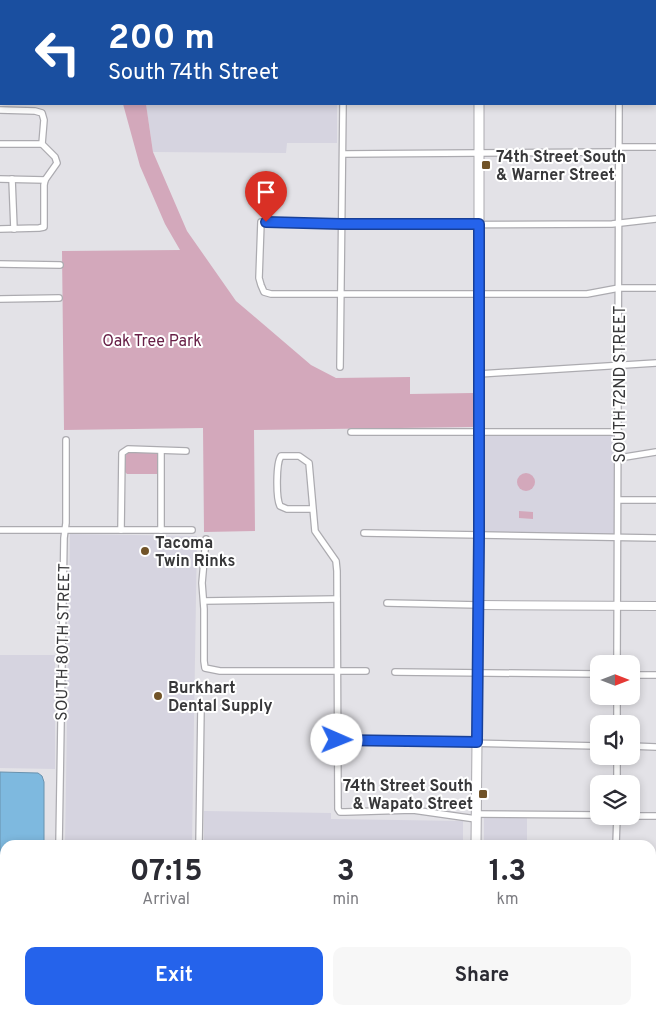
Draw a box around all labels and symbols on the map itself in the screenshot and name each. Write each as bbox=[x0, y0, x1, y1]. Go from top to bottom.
place label: 74th Street South & Warner Street bbox=[496, 148, 626, 186]
marker: 74th Street South & Warner Street bbox=[480, 159, 492, 171]
pin bbox=[245, 171, 287, 222]
street label: SOUTH 72ND STREET bbox=[611, 305, 631, 463]
park label: Oak Tree Park bbox=[102, 332, 202, 352]
place label: Tacoma Twin Rinks bbox=[155, 534, 235, 572]
marker: Tacoma Twin Rinks bbox=[139, 545, 151, 557]
street label: SOUTH 80TH STREET bbox=[53, 563, 75, 721]
north arrow bbox=[590, 655, 640, 705]
place label: Burkhart Dental Supply bbox=[168, 679, 272, 717]
marker: Burkhart Dental Supply bbox=[152, 690, 164, 702]
position arrow bbox=[310, 713, 362, 765]
place label: 74th Street South & Wapato Street bbox=[343, 777, 473, 815]
marker: 74th Street South & Wapato Street bbox=[477, 788, 489, 800]

